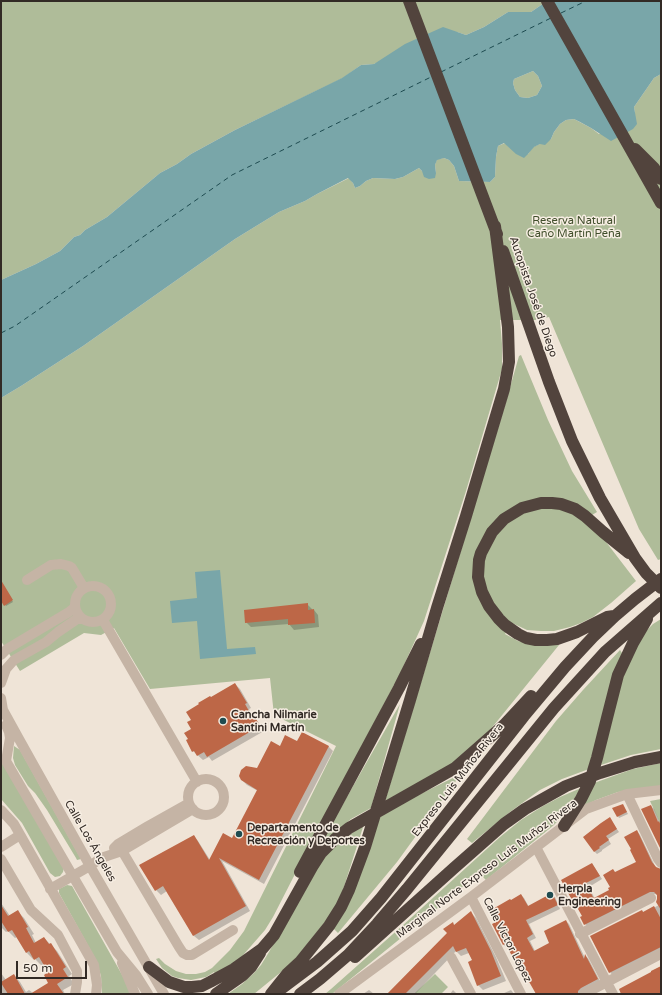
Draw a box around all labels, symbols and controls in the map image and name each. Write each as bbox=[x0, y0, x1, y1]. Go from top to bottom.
park label: Reserva Natural Caño Martín Peña bbox=[527, 214, 621, 240]
street label: Autopista José de Diego bbox=[506, 235, 560, 359]
place label: Cancha Nilmarie Santini Martín bbox=[231, 708, 317, 734]
marker: Cancha Nilmarie Santini Martín bbox=[218, 716, 228, 726]
street label: Expreso Luis Muñoz Rivera bbox=[409, 720, 507, 840]
street label: Marginal Norte Expreso Luis Muñoz Rivera bbox=[394, 797, 580, 941]
street label: Calle Los Ángeles bbox=[61, 798, 119, 884]
place label: Departamento de Recreación y Deportes bbox=[247, 821, 365, 847]
marker: Departamento de Recreación y Deportes bbox=[234, 829, 244, 839]
place label: Herpla Engineering bbox=[558, 882, 621, 908]
marker: Herpla Engineering bbox=[545, 890, 555, 900]
street label: Calle Víctor López bbox=[480, 895, 534, 985]
scale bar bbox=[18, 953, 89, 979]
text: 50 m bbox=[23, 961, 52, 975]

